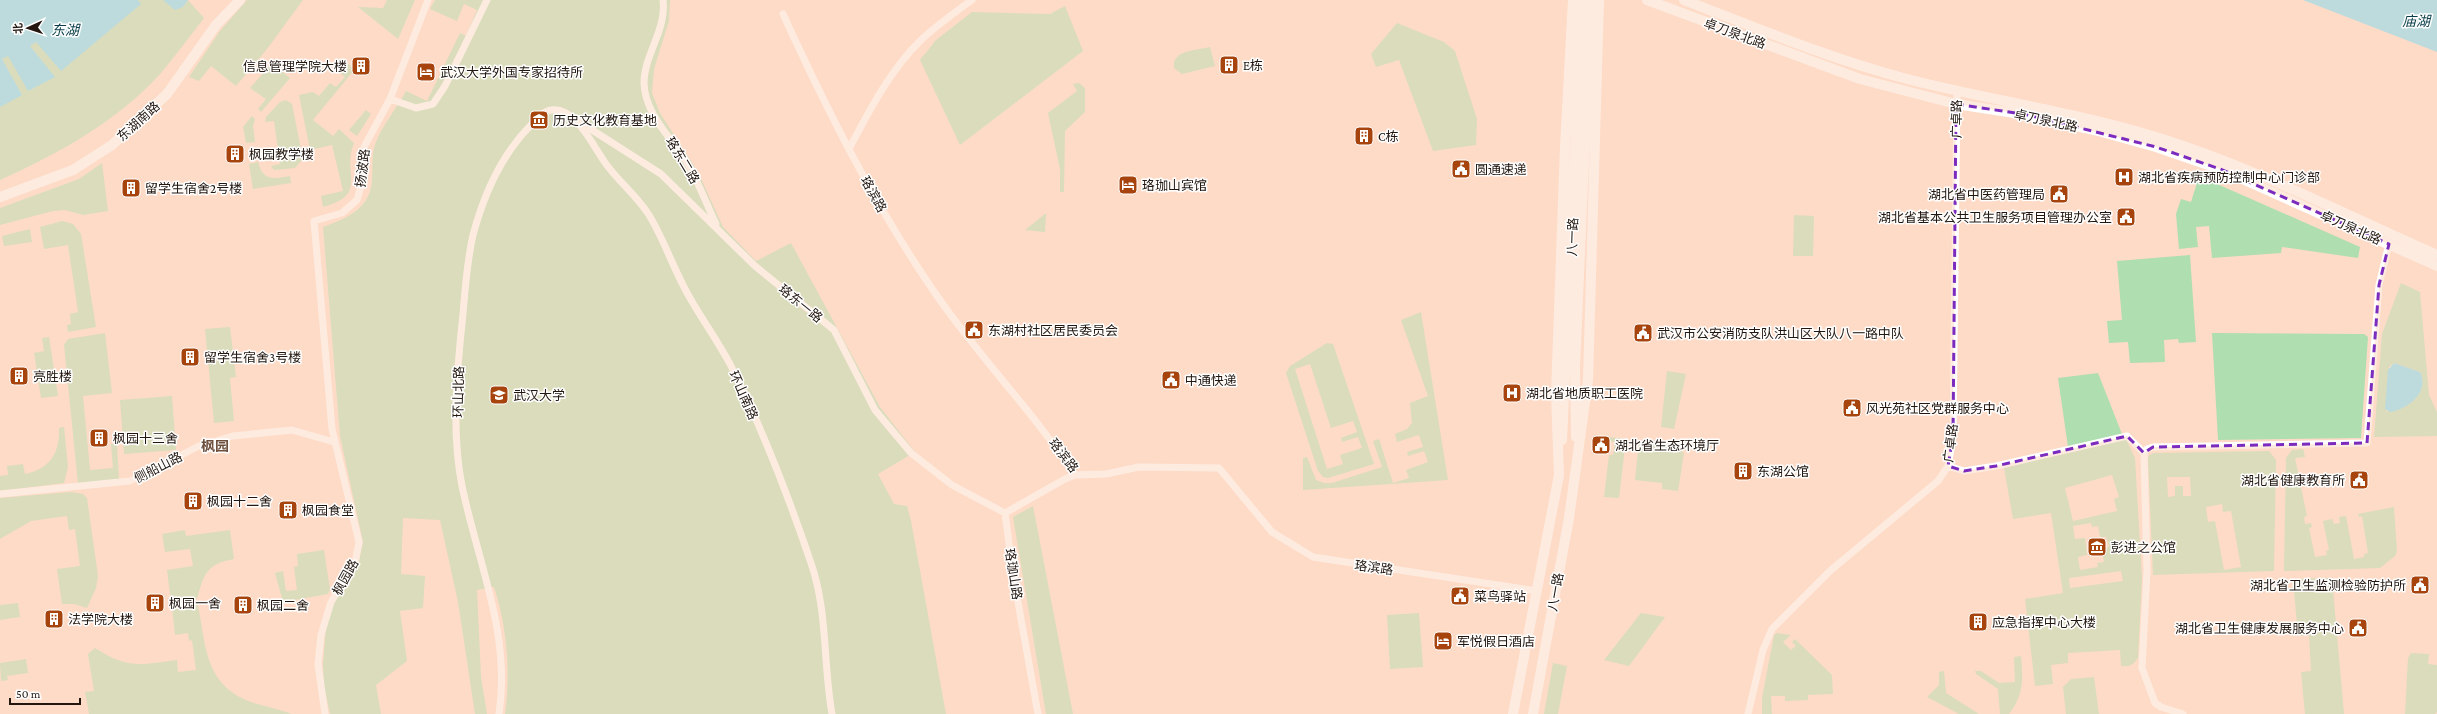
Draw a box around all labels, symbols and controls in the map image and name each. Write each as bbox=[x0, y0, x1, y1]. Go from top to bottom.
north arrow bbox=[8, 8, 48, 48]
water label: 庙湖 bbox=[2402, 13, 2432, 29]
street label: 卓刀泉北路 bbox=[1702, 15, 1768, 52]
water label: 东湖 bbox=[51, 22, 81, 38]
text: 北 bbox=[12, 23, 24, 34]
building icon: E栋 bbox=[1218, 54, 1240, 76]
building icon: 信息管理学院大楼 bbox=[350, 55, 372, 77]
place label: E栋 bbox=[1243, 58, 1263, 73]
place label: 信息管理学院大楼 bbox=[243, 59, 347, 74]
hotel icon: 武汉大学外国专家招待所 bbox=[415, 61, 437, 83]
place label: 武汉大学外国专家招待所 bbox=[440, 65, 583, 80]
street label: 东湖南路 bbox=[114, 98, 163, 144]
street label: 广卓路 bbox=[1949, 99, 1964, 139]
street label: 卓刀泉北路 bbox=[2013, 106, 2079, 135]
museum icon: 历史文化教育基地 bbox=[528, 109, 550, 131]
place label: 历史文化教育基地 bbox=[553, 113, 657, 128]
building icon: C栋 bbox=[1353, 125, 1375, 147]
place label: C栋 bbox=[1378, 129, 1399, 144]
street label: 珞东二路 bbox=[663, 134, 702, 186]
building icon: 枫园教学楼 bbox=[224, 143, 246, 165]
place label: 枫园教学楼 bbox=[249, 147, 314, 162]
street label: 扬波路 bbox=[353, 148, 372, 188]
public building icon: 圆通速递 bbox=[1450, 158, 1472, 180]
place label: 圆通速递 bbox=[1475, 162, 1527, 177]
hospital icon: 湖北省疾病预防控制中心门诊部 bbox=[2113, 166, 2135, 188]
place label: 湖北省疾病预防控制中心门诊部 bbox=[2138, 170, 2320, 185]
street label: 珞滨路 bbox=[858, 174, 890, 215]
hotel icon: 珞珈山宾馆 bbox=[1117, 174, 1139, 196]
building icon: 留学生宿舍2号楼 bbox=[120, 177, 142, 199]
place label: 珞珈山宾馆 bbox=[1142, 178, 1207, 193]
place label: 留学生宿舍2号楼 bbox=[145, 181, 242, 196]
public building icon: 湖北省中医药管理局 bbox=[2048, 183, 2070, 205]
place label: 湖北省中医药管理局 bbox=[1928, 187, 2045, 202]
public building icon: 湖北省基本公共卫生服务项目管理办公室 bbox=[2115, 206, 2137, 228]
street label: 卓刀泉北路 bbox=[2318, 207, 2384, 248]
place label: 湖北省基本公共卫生服务项目管理办公室 bbox=[1878, 210, 2112, 225]
street label: 八一路 bbox=[1564, 217, 1581, 257]
street label: 珞东一路 bbox=[776, 281, 826, 326]
public building icon: 东湖村社区居民委员会 bbox=[963, 319, 985, 341]
public building icon: 武汉市公安消防支队洪山区大队八一路中队 bbox=[1632, 322, 1654, 344]
place label: 东湖村社区居民委员会 bbox=[988, 323, 1118, 338]
place label: 武汉市公安消防支队洪山区大队八一路中队 bbox=[1657, 326, 1904, 341]
building icon: 留学生宿舍3号楼 bbox=[179, 346, 201, 368]
place label: 留学生宿舍3号楼 bbox=[204, 350, 301, 365]
building icon: 亮胜楼 bbox=[8, 365, 30, 387]
street label: 环山北路 bbox=[451, 366, 466, 418]
street label: 环山南路 bbox=[726, 368, 761, 422]
place label: 亮胜楼 bbox=[33, 369, 72, 384]
public building icon: 中通快递 bbox=[1160, 369, 1182, 391]
place label: 中通快递 bbox=[1185, 373, 1237, 388]
hospital icon: 湖北省地质职工医院 bbox=[1501, 382, 1523, 404]
school or university icon: 武汉大学 bbox=[488, 384, 510, 406]
place label: 湖北省地质职工医院 bbox=[1526, 386, 1643, 401]
place label: 武汉大学 bbox=[513, 388, 565, 403]
public building icon: 风光苑社区党群服务中心 bbox=[1841, 397, 1863, 419]
place label: 风光苑社区党群服务中心 bbox=[1866, 401, 2009, 416]
street label: 广卓路 bbox=[1941, 423, 1960, 463]
building icon: 枫园十三舍 bbox=[88, 427, 110, 449]
place label: 枫园十三舍 bbox=[113, 431, 178, 446]
public building icon: 湖北省生态环境厅 bbox=[1590, 434, 1612, 456]
street label: 珞滨路 bbox=[1046, 435, 1081, 475]
district label: 枫园 bbox=[201, 438, 229, 454]
place label: 湖北省生态环境厅 bbox=[1615, 438, 1719, 453]
street label: 侧船山路 bbox=[132, 449, 185, 486]
building icon: 东湖公馆 bbox=[1732, 460, 1754, 482]
place label: 东湖公馆 bbox=[1757, 464, 1809, 479]
public building icon: 湖北省健康教育所 bbox=[2348, 469, 2370, 491]
place label: 湖北省健康教育所 bbox=[2241, 473, 2345, 488]
building icon: 枫园十二舍 bbox=[182, 490, 204, 512]
place label: 枫园十二舍 bbox=[207, 494, 272, 509]
building icon: 枫园食堂 bbox=[277, 499, 299, 521]
place label: 枫园食堂 bbox=[302, 503, 354, 518]
museum icon: 彭进之公馆 bbox=[2086, 536, 2108, 558]
place label: 彭进之公馆 bbox=[2111, 540, 2176, 555]
street label: 珞珈山路 bbox=[1002, 547, 1025, 601]
street label: 枫园路 bbox=[329, 557, 361, 598]
street label: 珞滨路 bbox=[1354, 557, 1394, 578]
street label: 八一路 bbox=[1545, 572, 1566, 613]
public building icon: 湖北省卫生监测检验防护所 bbox=[2409, 574, 2431, 596]
place label: 湖北省卫生监测检验防护所 bbox=[2250, 578, 2406, 593]
public building icon: 菜鸟驿站 bbox=[1449, 585, 1471, 607]
place label: 菜鸟驿站 bbox=[1474, 589, 1526, 604]
building icon: 枫园一舍 bbox=[144, 592, 166, 614]
building icon: 枫园二舍 bbox=[232, 594, 254, 616]
place label: 枫园一舍 bbox=[169, 596, 221, 611]
place label: 枫园二舍 bbox=[257, 598, 309, 613]
building icon: 法学院大楼 bbox=[43, 608, 65, 630]
building icon: 应急指挥中心大楼 bbox=[1967, 611, 1989, 633]
place label: 法学院大楼 bbox=[68, 612, 133, 627]
place label: 应急指挥中心大楼 bbox=[1992, 615, 2096, 630]
public building icon: 湖北省卫生健康发展服务中心 bbox=[2347, 617, 2369, 639]
place label: 湖北省卫生健康发展服务中心 bbox=[2175, 621, 2344, 636]
hotel icon: 军悦假日酒店 bbox=[1432, 630, 1454, 652]
place label: 军悦假日酒店 bbox=[1457, 634, 1535, 649]
scale bar bbox=[10, 680, 80, 706]
text: 50 m bbox=[16, 687, 41, 701]

